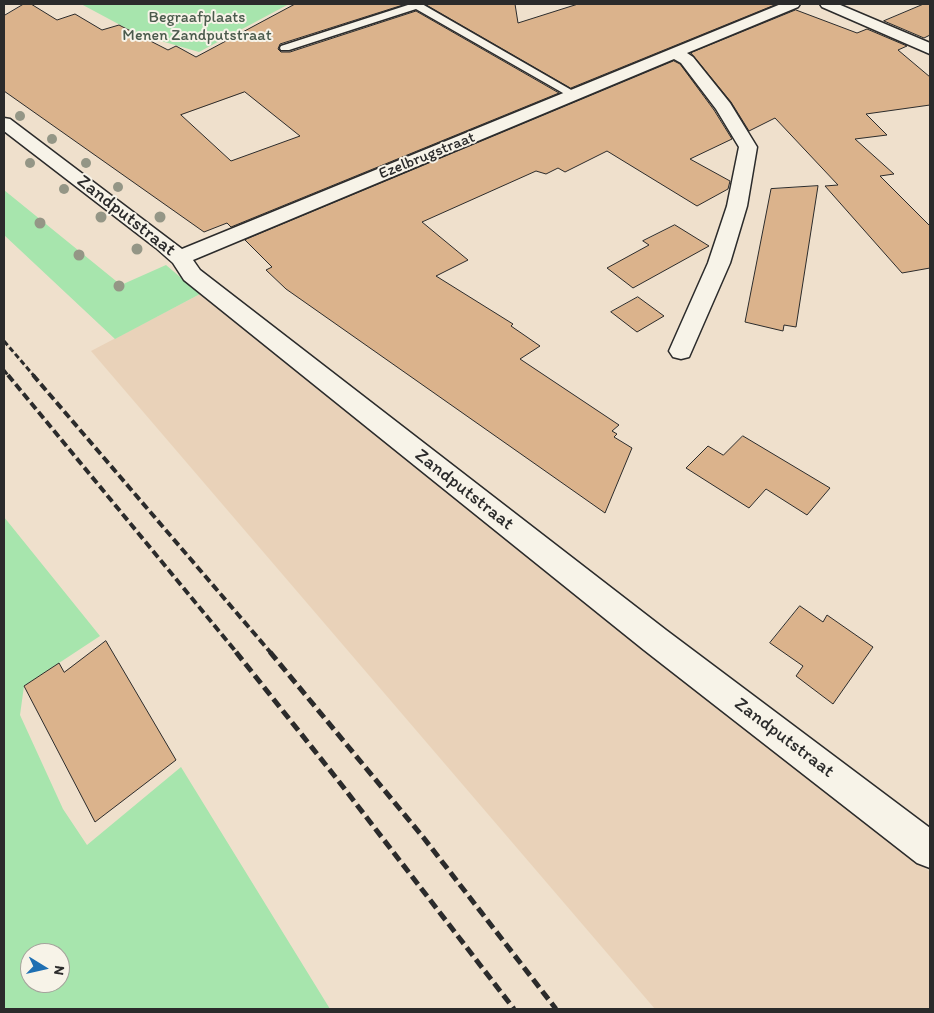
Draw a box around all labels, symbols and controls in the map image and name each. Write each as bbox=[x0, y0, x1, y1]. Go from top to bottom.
park label: Begraafplaats Menen Zandputstraat bbox=[122, 8, 272, 46]
street label: Ezelbrugstraat bbox=[376, 128, 478, 184]
street label: Zandputstraat bbox=[72, 170, 180, 262]
street label: Zandputstraat bbox=[410, 444, 518, 536]
street label: Zandputstraat bbox=[730, 693, 838, 783]
north arrow bbox=[20, 943, 70, 993]
text: N bbox=[50, 964, 68, 976]

